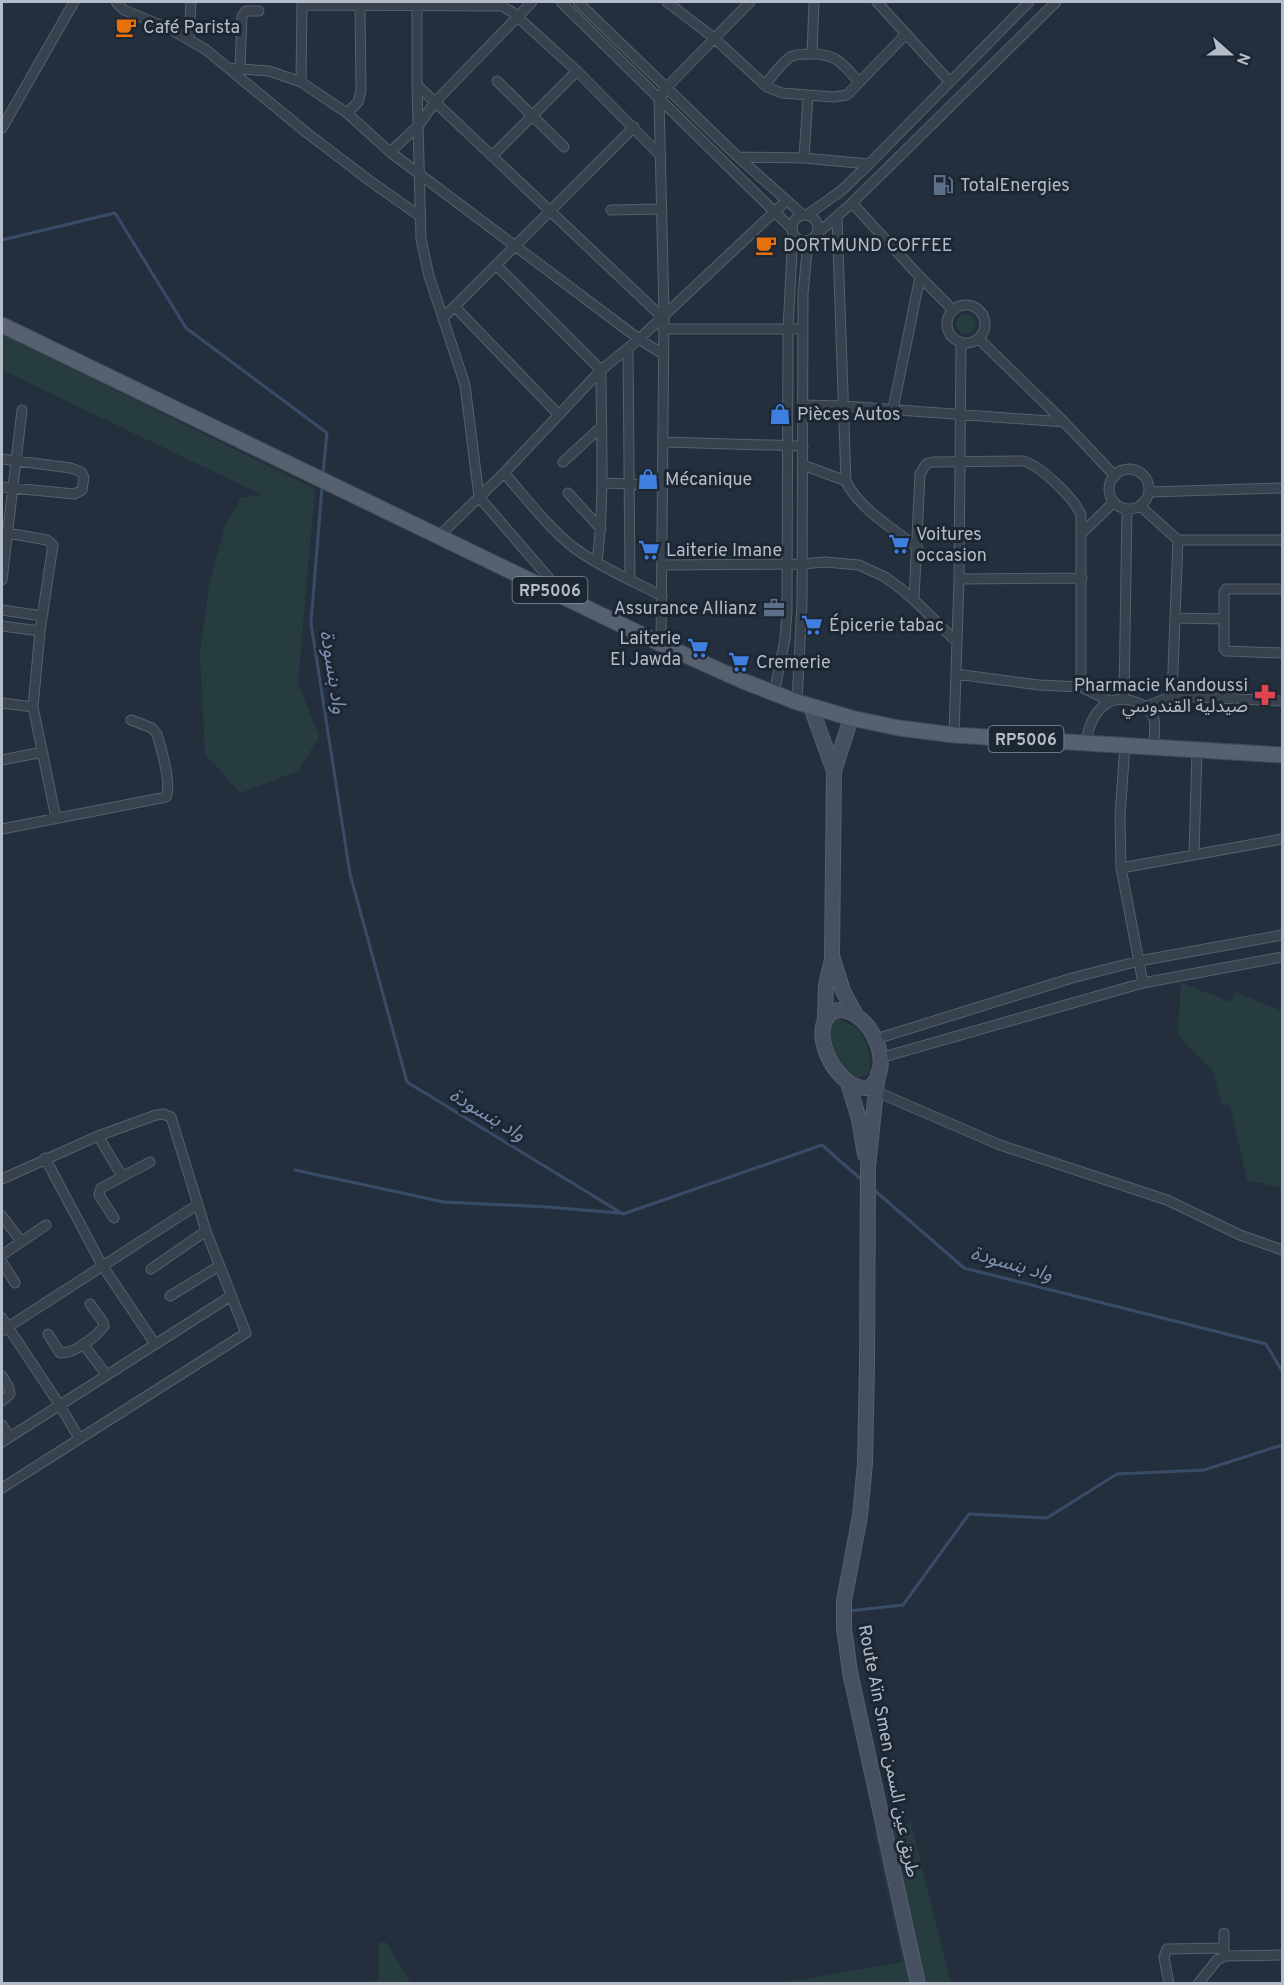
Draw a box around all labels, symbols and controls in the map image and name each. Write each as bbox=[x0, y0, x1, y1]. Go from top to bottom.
cafe icon: Café Parista bbox=[114, 15, 138, 39]
place label: Café Parista bbox=[143, 17, 240, 40]
north arrow bbox=[1200, 24, 1260, 84]
text: N bbox=[1231, 50, 1254, 68]
fuel station icon: TotalEnergies bbox=[931, 173, 955, 197]
place label: TotalEnergies bbox=[960, 175, 1070, 198]
cafe icon: DORTMUND COFFEE bbox=[754, 233, 778, 257]
place label: DORTMUND COFFEE bbox=[783, 235, 953, 258]
shop icon: Pièces Autos bbox=[768, 402, 792, 426]
place label: Pièces Autos bbox=[797, 404, 900, 427]
shop icon: Mécanique bbox=[636, 467, 660, 491]
place label: Mécanique bbox=[665, 469, 752, 492]
place label: Voitures occasion bbox=[916, 524, 987, 568]
supermarket icon: Voitures occasion bbox=[887, 532, 911, 556]
supermarket icon: Laiterie Imane bbox=[637, 538, 661, 562]
place label: Laiterie Imane bbox=[666, 540, 782, 563]
road number: RP5006 bbox=[512, 577, 588, 603]
office icon: Assurance Allianz bbox=[762, 596, 786, 620]
place label: Assurance Allianz bbox=[614, 598, 757, 621]
supermarket icon: Épicerie tabac bbox=[800, 613, 824, 637]
place label: Épicerie tabac bbox=[829, 613, 944, 638]
place label: Laiterie El Jawda bbox=[610, 628, 681, 672]
water label: واد بنسودة bbox=[313, 629, 351, 716]
supermarket icon: Laiterie El Jawda bbox=[686, 636, 710, 660]
supermarket icon: Cremerie bbox=[727, 650, 751, 674]
place label: Cremerie bbox=[756, 652, 831, 675]
place label: Pharmacie Kandoussi صيدلية القندوسي bbox=[1074, 675, 1248, 719]
pharmacy icon: Pharmacie Kandoussi صيدلية القندوسي bbox=[1253, 683, 1277, 707]
road number: RP5006 bbox=[988, 726, 1064, 752]
water label: واد بنسودة bbox=[444, 1083, 530, 1149]
water label: واد بنسودة bbox=[967, 1241, 1056, 1289]
street label: Route Aïn Smen طريق عين السمن bbox=[852, 1623, 923, 1880]

